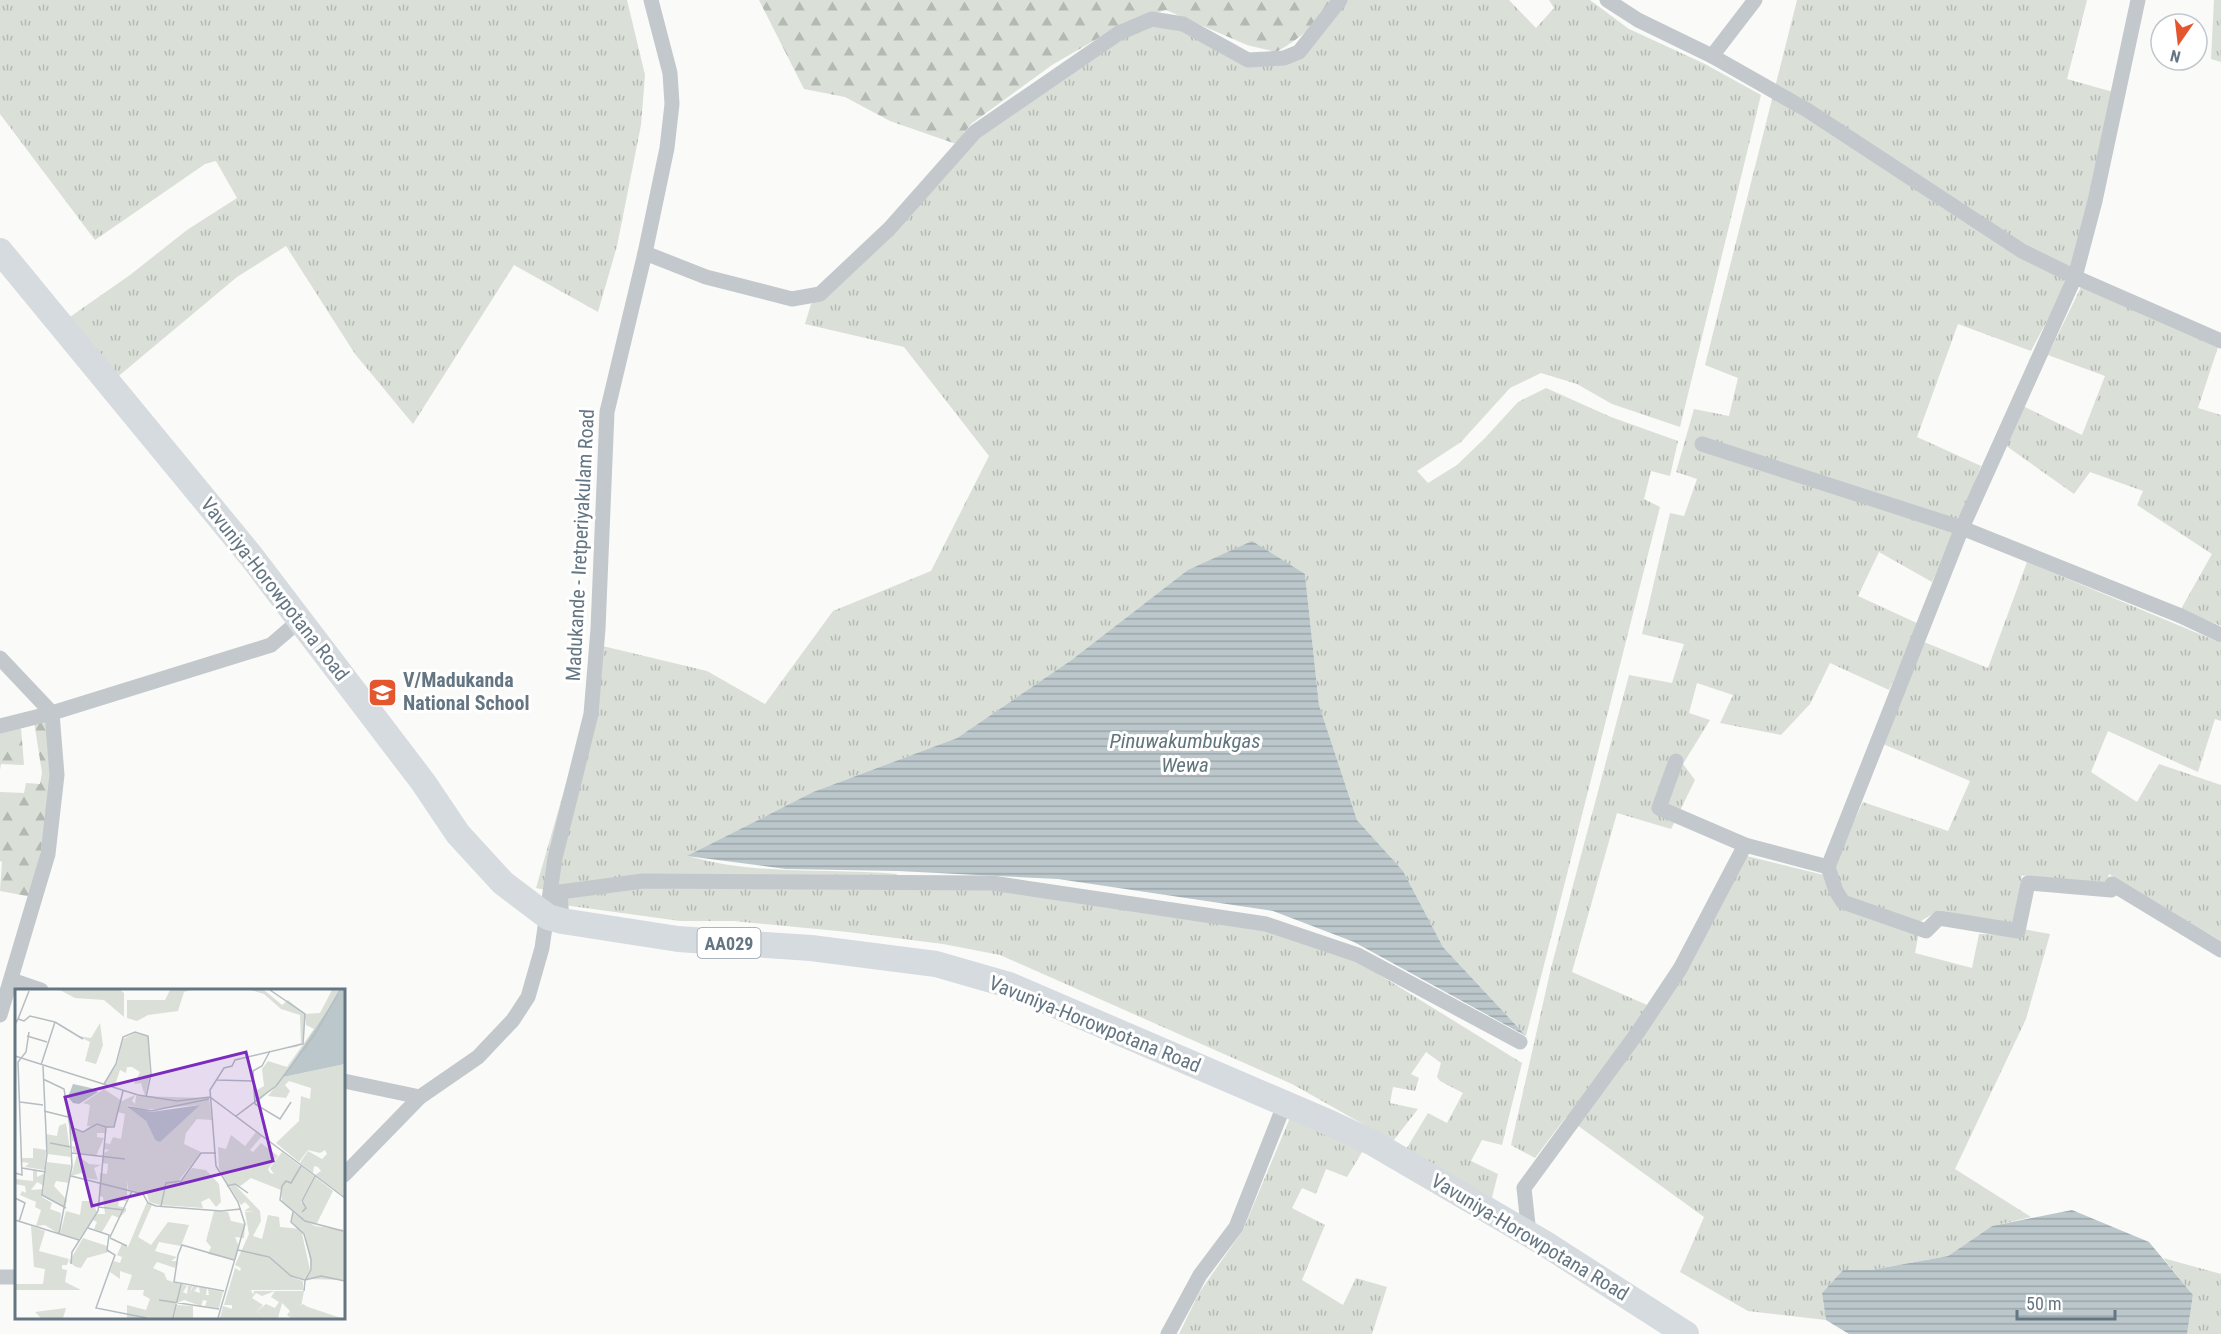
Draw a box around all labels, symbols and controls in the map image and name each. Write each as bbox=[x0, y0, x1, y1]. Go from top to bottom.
north arrow bbox=[2149, 12, 2209, 72]
text: N bbox=[2168, 46, 2183, 66]
street label: Madukande - Iretperiyakulam Road bbox=[561, 408, 599, 682]
street label: Vavuniya-Horowpotana Road bbox=[196, 492, 354, 686]
place label: V/Madukanda National School bbox=[403, 668, 529, 715]
school or university icon: V/Madukanda National School bbox=[366, 676, 398, 708]
water label: Pinuwakumbukgas Wewa bbox=[1110, 729, 1261, 777]
road number: AA029 bbox=[698, 928, 760, 958]
street label: Vavuniya-Horowpotana Road bbox=[986, 971, 1204, 1077]
inset map bbox=[15, 989, 345, 1319]
street label: Vavuniya-Horowpotana Road bbox=[1427, 1168, 1633, 1306]
scale bar bbox=[2017, 1283, 2114, 1321]
text: 50 m bbox=[2026, 1293, 2061, 1314]

